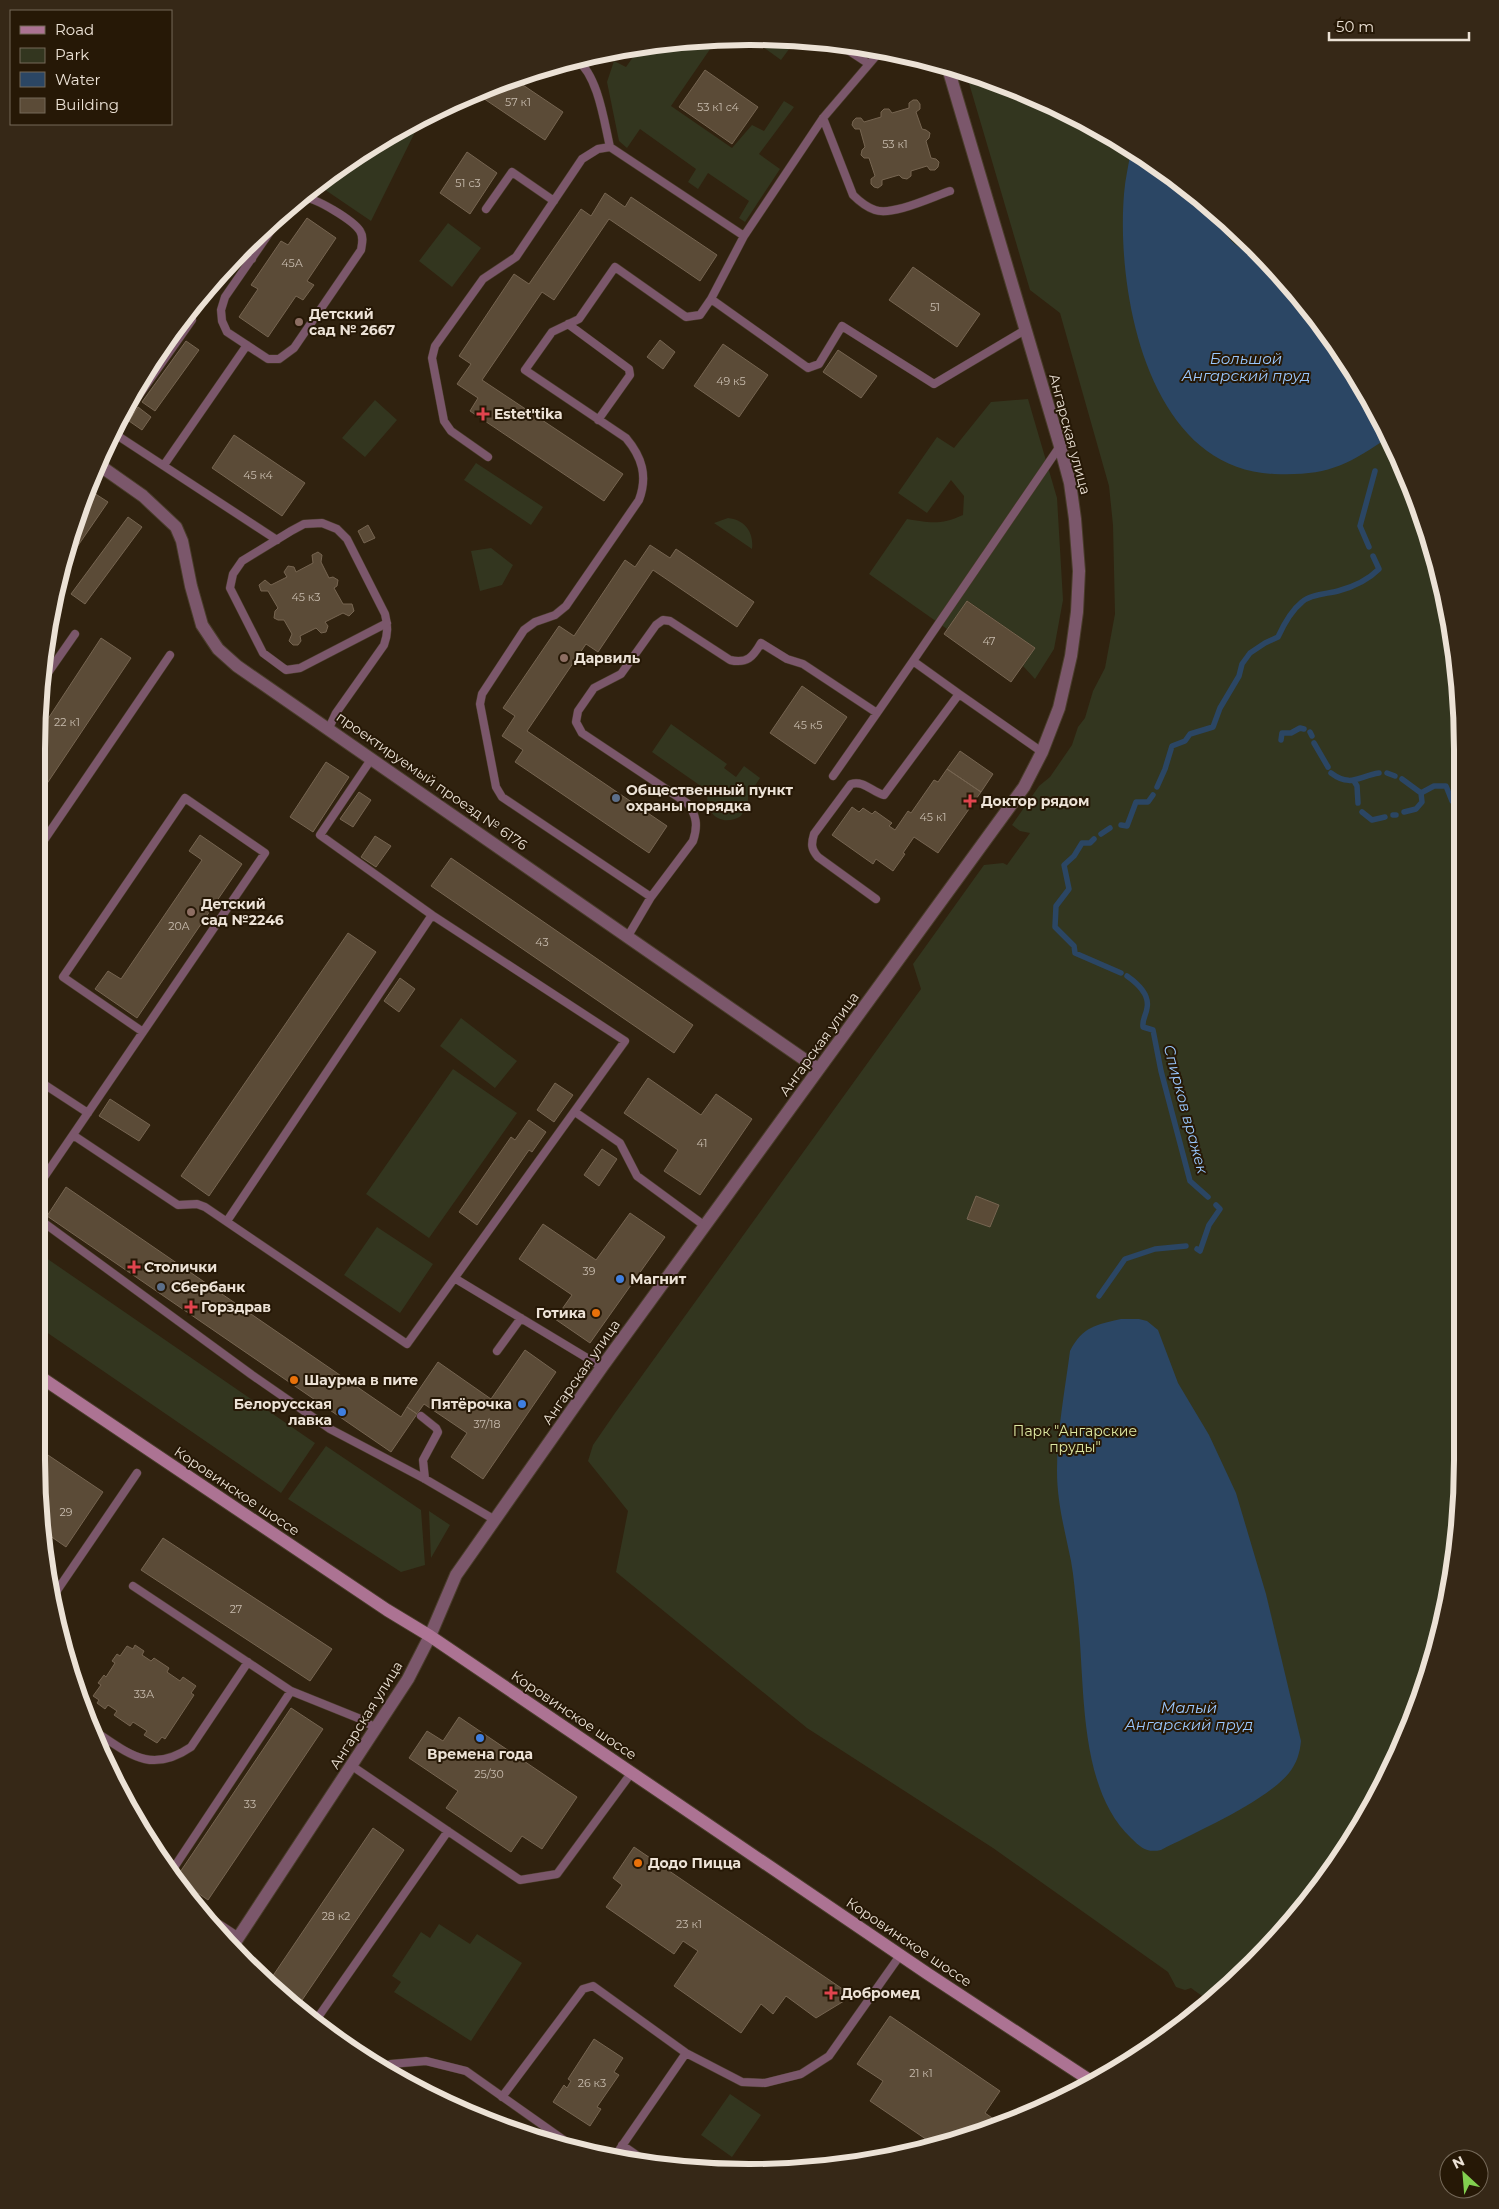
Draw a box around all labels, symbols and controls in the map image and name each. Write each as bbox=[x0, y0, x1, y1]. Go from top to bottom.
legend bbox=[10, 10, 172, 125]
scale bar bbox=[1329, 10, 1469, 42]
text: 50 m bbox=[1336, 17, 1374, 36]
text: Road bbox=[55, 20, 94, 39]
text: Park bbox=[55, 45, 89, 64]
text: Water bbox=[55, 70, 101, 89]
text: Building bbox=[55, 95, 119, 114]
house number: 57 к1 bbox=[505, 95, 531, 109]
house number: 53 к1 с4 bbox=[697, 100, 740, 114]
house number: 53 к1 bbox=[882, 137, 908, 151]
house number: 51 с3 bbox=[455, 176, 481, 190]
house number: 45А bbox=[281, 256, 304, 270]
house number: 51 bbox=[930, 300, 940, 314]
place label: Детский сад № 2667 bbox=[309, 305, 396, 339]
marker: Детский сад № 2667 bbox=[293, 316, 305, 328]
water label: Большой Ангарский пруд bbox=[1181, 349, 1310, 385]
street label: Ангарская улица bbox=[1045, 372, 1095, 496]
house number: 49 к5 bbox=[716, 374, 746, 388]
place label: Estet'tika bbox=[494, 405, 563, 423]
marker: Estet'tika bbox=[476, 407, 490, 421]
house number: 45 к4 bbox=[243, 468, 274, 482]
house number: 45 к3 bbox=[292, 590, 320, 604]
house number: 47 bbox=[982, 634, 996, 648]
place label: Дарвиль bbox=[574, 649, 641, 667]
marker: Дарвиль bbox=[558, 652, 570, 664]
street label: проектируемый проезд № 6176 bbox=[333, 708, 531, 854]
house number: 22 к1 bbox=[54, 715, 80, 729]
house number: 45 к5 bbox=[794, 718, 822, 732]
place label: Общественный пункт охраны порядка bbox=[626, 781, 793, 815]
marker: Общественный пункт охраны порядка bbox=[610, 792, 622, 804]
place label: Доктор рядом bbox=[981, 792, 1089, 810]
marker: Доктор рядом bbox=[963, 794, 977, 808]
house number: 45 к1 bbox=[920, 810, 946, 824]
place label: Детский сад №2246 bbox=[201, 895, 284, 929]
marker: Детский сад №2246 bbox=[185, 906, 197, 918]
house number: 20А bbox=[168, 919, 191, 933]
house number: 43 bbox=[535, 935, 549, 949]
street label: Ангарская улица bbox=[775, 988, 863, 1100]
water label: Спирков вражек bbox=[1160, 1042, 1213, 1177]
house number: 41 bbox=[697, 1136, 707, 1150]
place label: Столички bbox=[144, 1258, 217, 1276]
marker: Столички bbox=[128, 1261, 140, 1273]
house number: 39 bbox=[583, 1264, 596, 1278]
place label: Магнит bbox=[630, 1270, 687, 1288]
marker: Магнит bbox=[614, 1273, 626, 1285]
place label: Сбербанк bbox=[171, 1278, 245, 1296]
marker: Сбербанк bbox=[155, 1281, 167, 1293]
place label: Горздрав bbox=[201, 1298, 271, 1316]
marker: Горздрав bbox=[185, 1301, 197, 1313]
place label: Готика bbox=[536, 1304, 586, 1322]
marker: Готика bbox=[590, 1307, 602, 1319]
street label: Ангарская улица bbox=[538, 1316, 624, 1428]
place label: Шаурма в пите bbox=[304, 1371, 418, 1389]
marker: Шаурма в пите bbox=[288, 1374, 300, 1386]
place label: Белорусская лавка bbox=[234, 1395, 332, 1429]
place label: Пятёрочка bbox=[431, 1395, 512, 1413]
marker: Пятёрочка bbox=[516, 1398, 528, 1410]
marker: Белорусская лавка bbox=[336, 1406, 348, 1418]
house number: 37/18 bbox=[473, 1417, 501, 1431]
park label: Парк "Ангарские пруды" bbox=[1013, 1422, 1137, 1456]
street label: Коровинское шоссе bbox=[171, 1442, 303, 1540]
house number: 29 bbox=[60, 1505, 73, 1519]
house number: 27 bbox=[230, 1602, 242, 1616]
street label: Ангарская улица bbox=[325, 1658, 407, 1772]
street label: Коровинское шоссе bbox=[508, 1666, 640, 1764]
house number: 33А bbox=[134, 1687, 155, 1701]
water label: Малый Ангарский пруд bbox=[1124, 1698, 1253, 1734]
marker: Времена года bbox=[474, 1732, 486, 1744]
place label: Времена года bbox=[427, 1745, 533, 1763]
house number: 25/30 bbox=[474, 1767, 504, 1781]
house number: 33 bbox=[244, 1797, 256, 1811]
place label: Додо Пицца bbox=[648, 1854, 741, 1872]
marker: Додо Пицца bbox=[632, 1857, 644, 1869]
street label: Коровинское шоссе bbox=[843, 1893, 975, 1991]
house number: 28 к2 bbox=[322, 1909, 350, 1923]
house number: 23 к1 bbox=[676, 1917, 702, 1931]
place label: Добромед bbox=[841, 1984, 920, 2002]
marker: Добромед bbox=[825, 1987, 837, 1999]
house number: 21 к1 bbox=[909, 2066, 933, 2080]
house number: 26 к3 bbox=[578, 2076, 606, 2090]
north arrow bbox=[1439, 2149, 1489, 2199]
text: N bbox=[1449, 2152, 1467, 2173]

